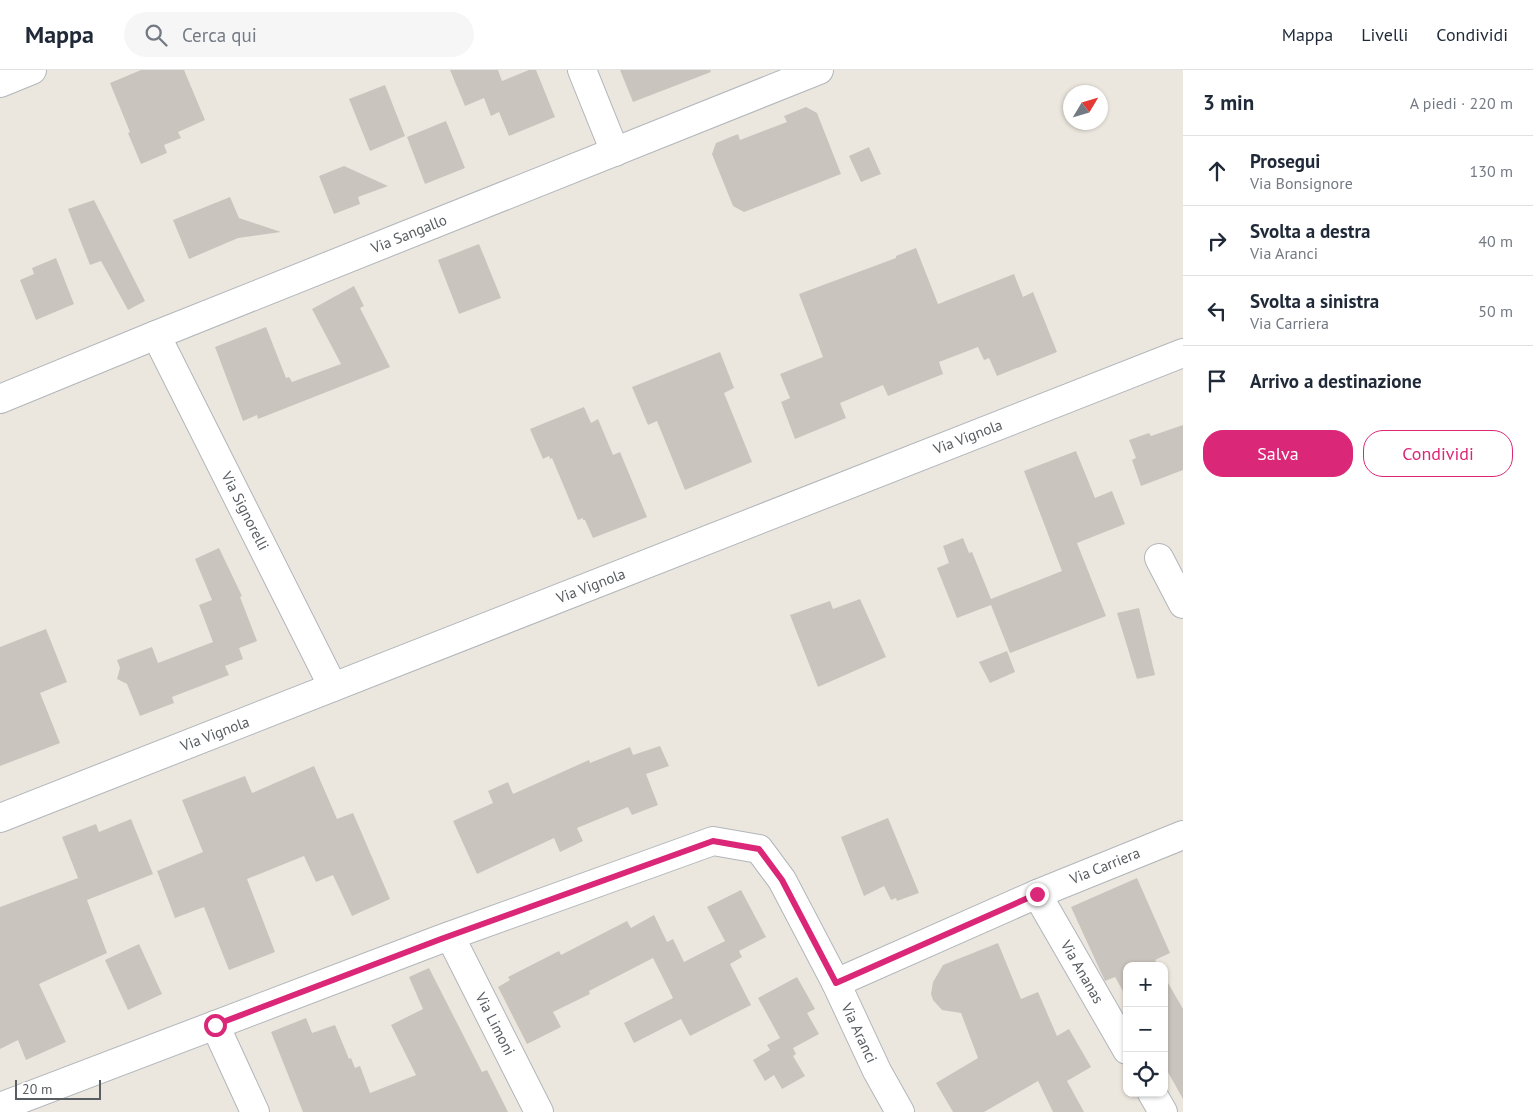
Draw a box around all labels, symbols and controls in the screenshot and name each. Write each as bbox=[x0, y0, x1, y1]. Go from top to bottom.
search box bbox=[124, 12, 474, 57]
text: Mappa bbox=[25, 19, 94, 50]
icon: search bbox=[142, 21, 170, 49]
text: Cerca qui bbox=[182, 23, 257, 47]
text: Mappa bbox=[1282, 23, 1333, 46]
text: Livelli bbox=[1361, 23, 1408, 46]
text: Condividi bbox=[1436, 23, 1508, 46]
north arrow bbox=[1063, 85, 1108, 130]
text: 3 min bbox=[1203, 89, 1254, 116]
text: A piedi · 220 m bbox=[1410, 93, 1513, 113]
text: Prosegui bbox=[1250, 149, 1320, 173]
icon: ahead bbox=[1203, 157, 1231, 185]
text: 130 m bbox=[1470, 161, 1513, 181]
text: Via Bonsignore bbox=[1250, 173, 1353, 193]
street label: Via Sangallo bbox=[367, 210, 449, 258]
text: Svolta a destra bbox=[1250, 219, 1371, 243]
icon: right bbox=[1203, 227, 1231, 255]
text: 40 m bbox=[1478, 231, 1513, 251]
text: Via Aranci bbox=[1250, 243, 1318, 263]
text: Svolta a sinistra bbox=[1250, 289, 1379, 313]
icon: left bbox=[1203, 297, 1231, 325]
text: 50 m bbox=[1478, 301, 1513, 321]
text: Via Carriera bbox=[1250, 313, 1329, 333]
icon: arrive bbox=[1203, 367, 1231, 395]
text: Arrivo a destinazione bbox=[1250, 369, 1422, 393]
street label: Via Vignola bbox=[930, 415, 1005, 459]
button: Salva bbox=[1203, 430, 1353, 477]
button: Condividi bbox=[1363, 430, 1513, 477]
street label: Via Signorelli bbox=[217, 467, 273, 553]
street label: Via Vignola bbox=[553, 564, 628, 608]
street label: Via Vignola bbox=[177, 712, 252, 756]
street label: Via Carriera bbox=[1066, 843, 1143, 889]
route end bbox=[1026, 883, 1049, 906]
street label: Via Ananas bbox=[1056, 936, 1108, 1007]
map controls bbox=[1123, 962, 1168, 1097]
button: + bbox=[1123, 962, 1168, 1007]
street label: Via Limoni bbox=[471, 988, 519, 1058]
street label: Via Aranci bbox=[837, 999, 882, 1066]
button: − bbox=[1123, 1007, 1168, 1052]
route start bbox=[204, 1014, 227, 1037]
button: locate bbox=[1123, 1052, 1168, 1097]
scale bar bbox=[15, 1077, 101, 1100]
text: 20 m bbox=[22, 1080, 52, 1098]

